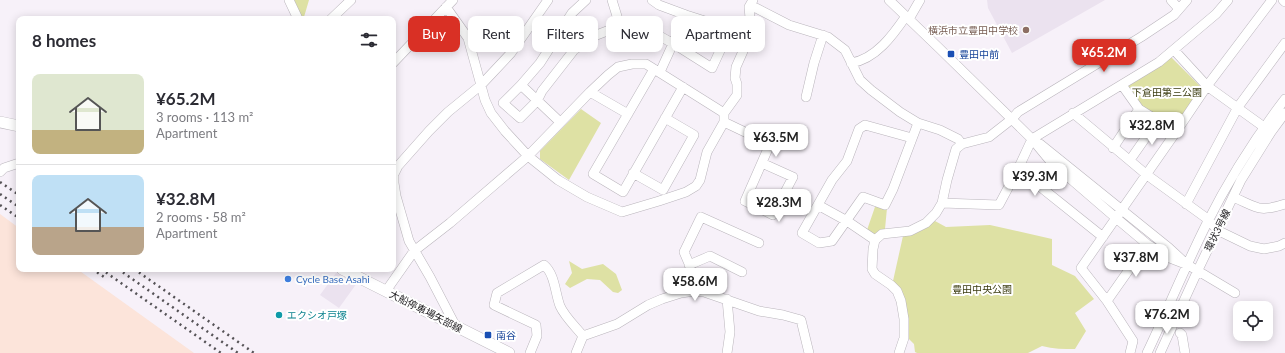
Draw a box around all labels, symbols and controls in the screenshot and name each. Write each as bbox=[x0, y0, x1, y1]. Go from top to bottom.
chip: Buy bbox=[408, 16, 460, 52]
chip: Rent bbox=[468, 16, 524, 52]
chip: Filters bbox=[532, 16, 598, 52]
chip: New bbox=[606, 16, 663, 52]
chip: Apartment bbox=[671, 16, 765, 52]
place label: 横浜市立豊田中学校 bbox=[928, 24, 1018, 36]
marker: 横浜市立豊田中学校 bbox=[1021, 25, 1031, 35]
icon: filters bbox=[358, 29, 380, 51]
text: 8 homes bbox=[32, 30, 96, 51]
pin: ¥65.2M bbox=[1071, 39, 1137, 73]
text: ¥65.2M bbox=[1081, 44, 1127, 60]
place label: 豊田中前 bbox=[959, 48, 999, 60]
marker: 豊田中前 bbox=[946, 49, 956, 59]
park label: 下倉田第三公園 bbox=[1132, 86, 1202, 98]
text: ¥65.2M bbox=[156, 88, 216, 109]
icon: home bbox=[64, 90, 112, 138]
text: 3 rooms · 113 m² bbox=[156, 109, 253, 125]
pin: ¥32.8M bbox=[1119, 112, 1185, 146]
text: ¥32.8M bbox=[1129, 117, 1175, 133]
pin: ¥63.5M bbox=[743, 124, 809, 158]
text: Apartment bbox=[156, 125, 217, 141]
text: ¥63.5M bbox=[753, 129, 799, 145]
pin: ¥39.3M bbox=[1002, 163, 1068, 197]
text: ¥39.3M bbox=[1012, 168, 1058, 184]
text: ¥32.8M bbox=[156, 188, 216, 209]
pin: ¥28.3M bbox=[746, 189, 812, 223]
icon: home bbox=[64, 191, 112, 239]
text: ¥28.3M bbox=[756, 194, 802, 210]
street label: 環状3号線 bbox=[1202, 207, 1232, 253]
text: 2 rooms · 58 m² bbox=[156, 209, 246, 225]
text: Apartment bbox=[156, 225, 217, 241]
pin: ¥37.8M bbox=[1103, 244, 1169, 278]
text: ¥37.8M bbox=[1113, 249, 1159, 265]
pin: ¥58.6M bbox=[662, 268, 728, 302]
place label: Cycle Base Asahi bbox=[296, 273, 370, 285]
text: ¥58.6M bbox=[672, 273, 718, 289]
marker: Cycle Base Asahi bbox=[283, 274, 293, 284]
park label: 豊田中央公園 bbox=[952, 283, 1012, 295]
street label: 大船停車場矢部線 bbox=[388, 287, 464, 335]
pin: ¥76.2M bbox=[1134, 301, 1200, 335]
map controls bbox=[1233, 301, 1273, 341]
button: locate bbox=[1233, 301, 1273, 341]
text: ¥76.2M bbox=[1144, 306, 1190, 322]
place label: エクシオ戸塚 bbox=[287, 309, 347, 321]
marker: エクシオ戸塚 bbox=[274, 310, 284, 320]
place label: 南谷 bbox=[496, 329, 516, 341]
marker: 南谷 bbox=[483, 330, 493, 340]

